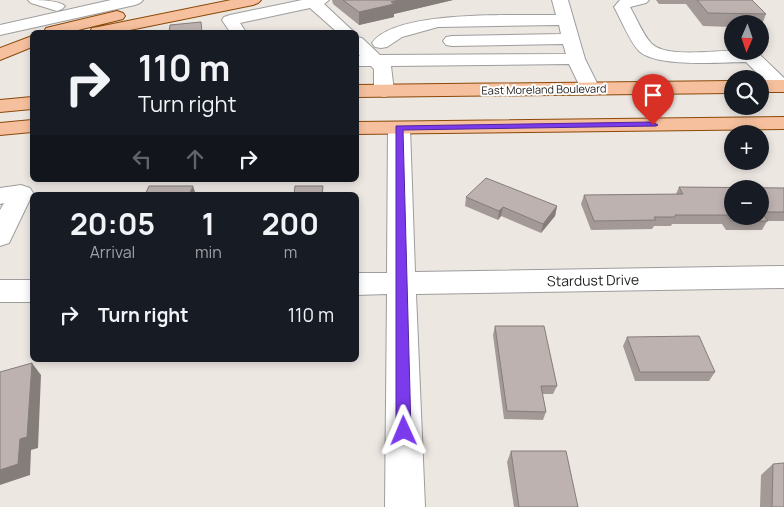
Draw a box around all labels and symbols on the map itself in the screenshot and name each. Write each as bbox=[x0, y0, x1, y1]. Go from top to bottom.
north arrow bbox=[724, 15, 769, 60]
pin bbox=[632, 74, 674, 125]
street label: East Moreland Boulevard bbox=[481, 80, 607, 98]
street label: Stardust Drive bbox=[547, 270, 639, 290]
position arrow bbox=[377, 404, 429, 456]

